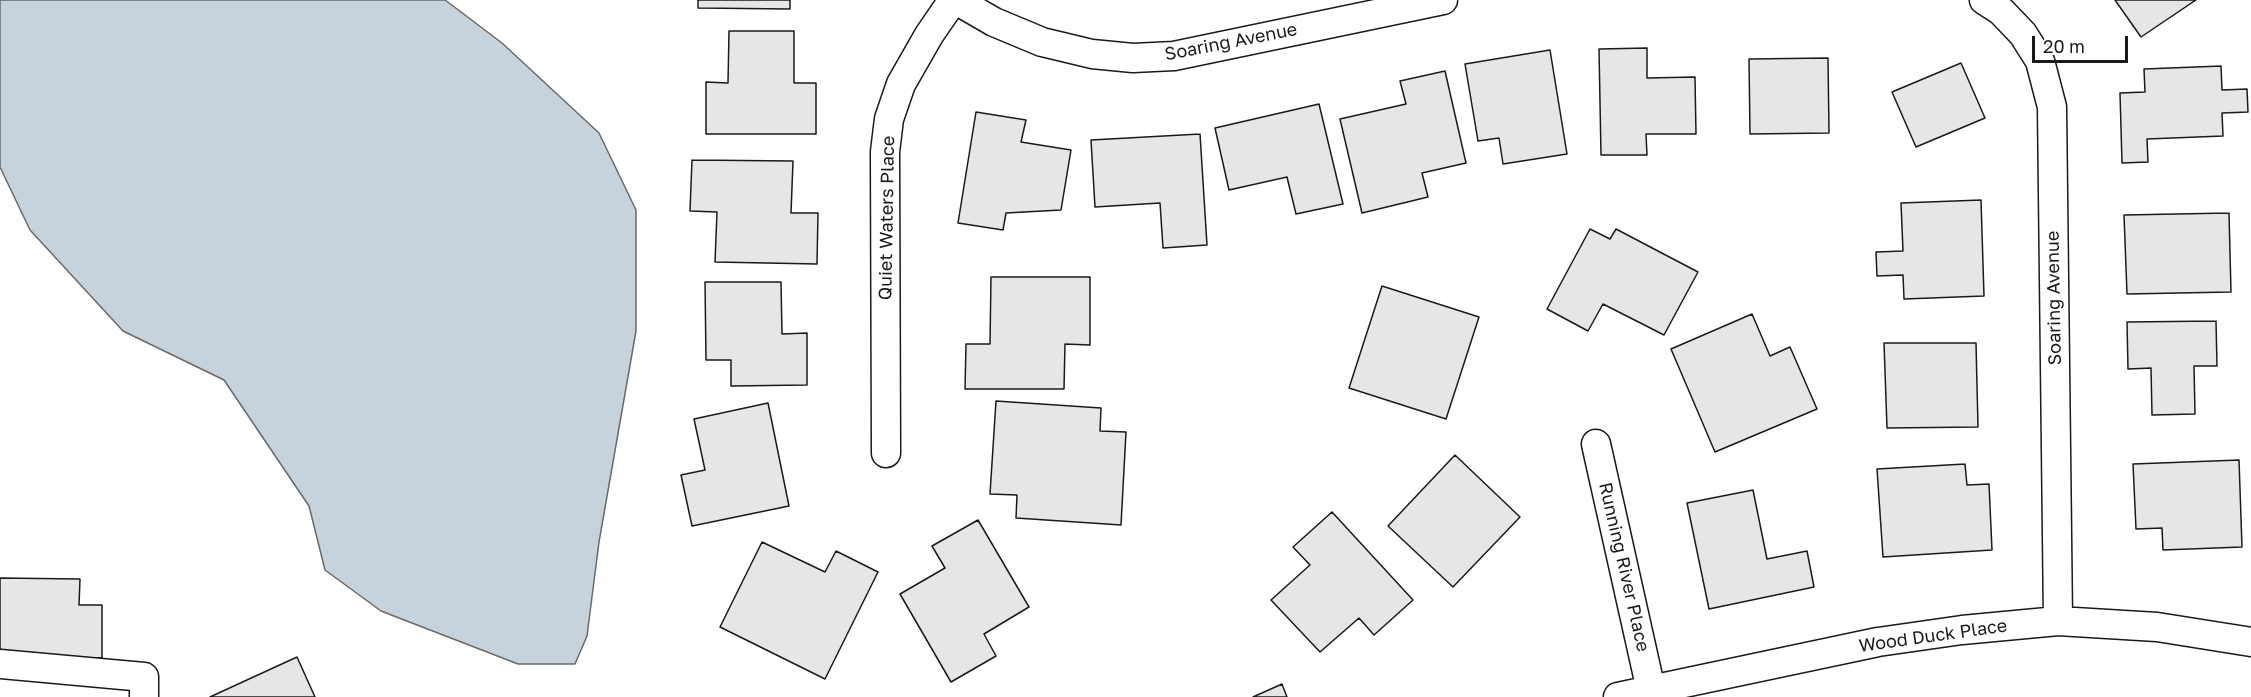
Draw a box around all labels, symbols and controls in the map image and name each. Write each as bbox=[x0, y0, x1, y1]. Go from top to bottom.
street label: Soaring Avenue bbox=[1163, 19, 1299, 65]
scale bar bbox=[2035, 24, 2131, 62]
text: 20 m bbox=[2043, 35, 2085, 57]
street label: Quiet Waters Place bbox=[875, 136, 899, 300]
street label: Soaring Avenue bbox=[2042, 231, 2066, 365]
street label: Running River Place bbox=[1594, 480, 1654, 654]
street label: Wood Duck Place bbox=[1857, 615, 2009, 657]

